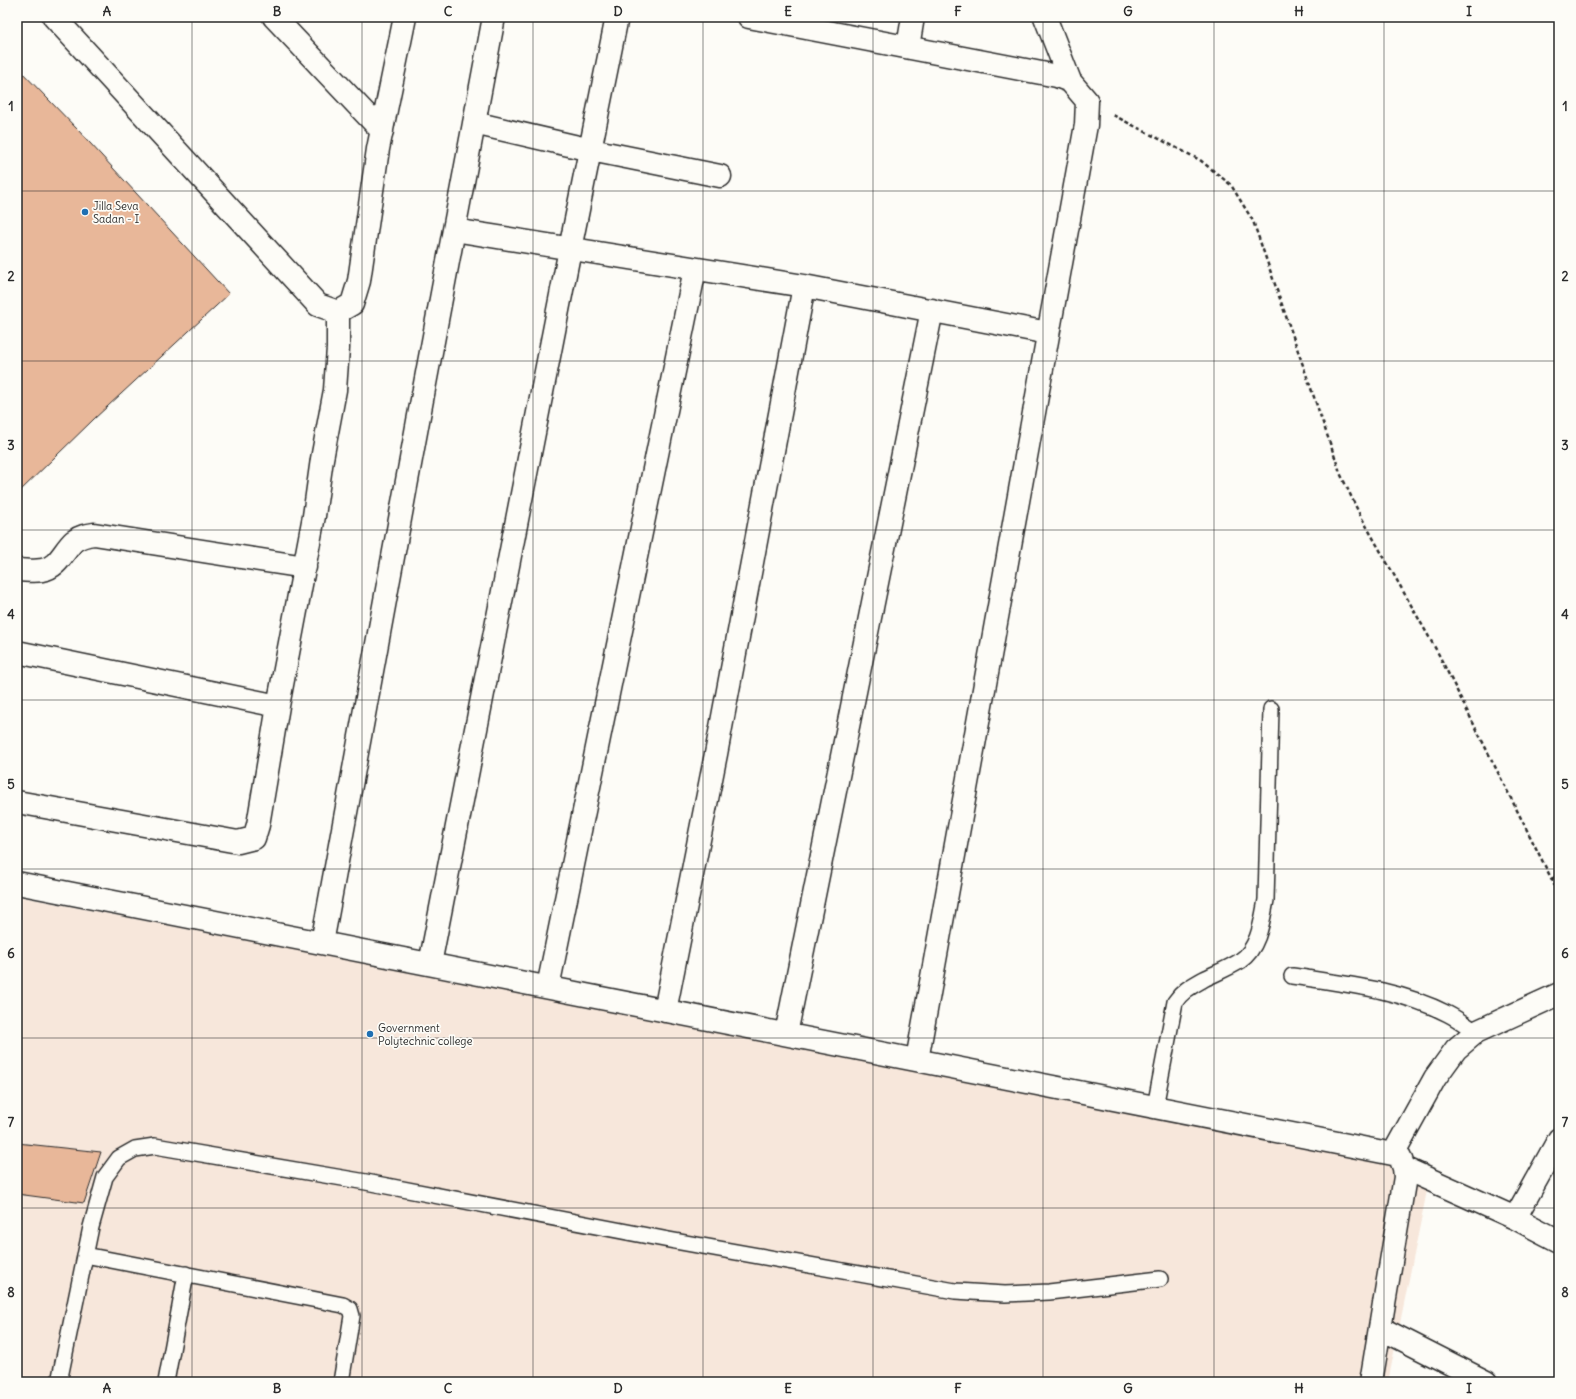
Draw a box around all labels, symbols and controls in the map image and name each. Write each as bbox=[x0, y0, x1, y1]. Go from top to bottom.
text: A bbox=[103, 3, 112, 20]
text: B bbox=[273, 3, 282, 20]
text: C bbox=[444, 3, 453, 20]
text: D bbox=[613, 3, 623, 20]
text: E bbox=[784, 3, 792, 20]
text: F bbox=[954, 3, 962, 20]
text: G bbox=[1123, 3, 1133, 20]
text: H bbox=[1294, 3, 1304, 20]
text: I bbox=[1466, 3, 1472, 20]
text: 1 bbox=[8, 98, 14, 115]
text: 1 bbox=[1562, 98, 1568, 115]
place label: Jilla Seva Sadan - I bbox=[93, 199, 139, 226]
marker: Jilla Seva Sadan - I bbox=[80, 207, 90, 217]
text: 2 bbox=[7, 268, 15, 285]
text: 2 bbox=[1561, 268, 1569, 285]
text: 3 bbox=[7, 437, 15, 454]
text: 3 bbox=[1561, 437, 1569, 454]
text: 4 bbox=[7, 606, 15, 623]
text: 4 bbox=[1561, 606, 1569, 623]
text: 5 bbox=[7, 776, 15, 793]
text: 5 bbox=[1561, 776, 1569, 793]
text: 6 bbox=[7, 945, 15, 962]
text: 6 bbox=[1561, 945, 1569, 962]
place label: Government Polytechnic college bbox=[378, 1021, 472, 1048]
marker: Government Polytechnic college bbox=[365, 1029, 375, 1039]
text: 7 bbox=[8, 1114, 15, 1131]
text: 7 bbox=[1562, 1114, 1569, 1131]
text: 8 bbox=[7, 1284, 15, 1301]
text: 8 bbox=[1561, 1284, 1569, 1301]
text: A bbox=[103, 1380, 112, 1397]
text: B bbox=[273, 1380, 282, 1397]
text: C bbox=[444, 1380, 453, 1397]
text: D bbox=[613, 1380, 623, 1397]
text: E bbox=[784, 1380, 792, 1397]
text: F bbox=[954, 1380, 962, 1397]
text: G bbox=[1123, 1380, 1133, 1397]
text: H bbox=[1294, 1380, 1304, 1397]
text: I bbox=[1466, 1380, 1472, 1397]

